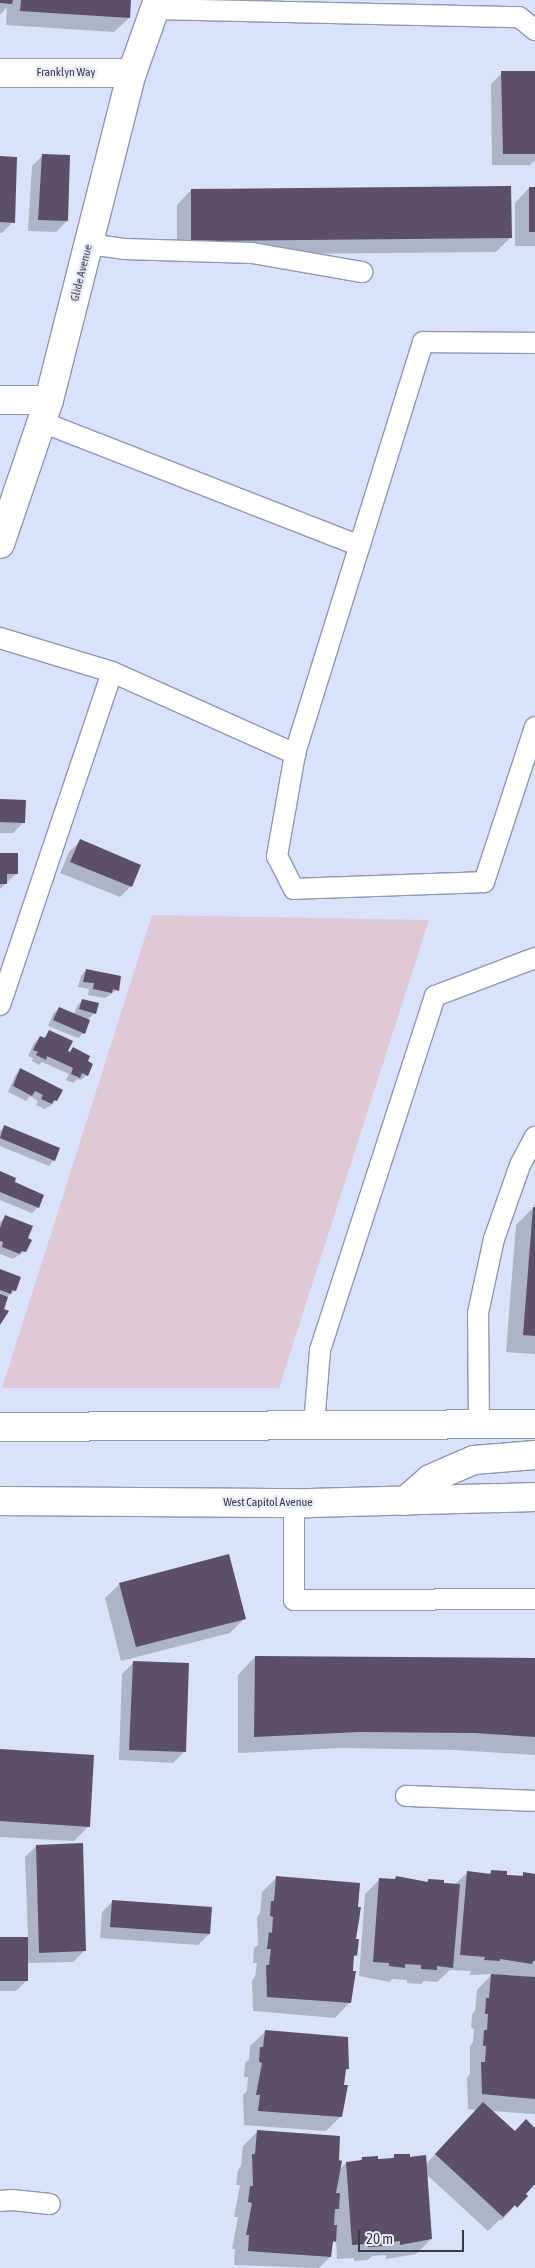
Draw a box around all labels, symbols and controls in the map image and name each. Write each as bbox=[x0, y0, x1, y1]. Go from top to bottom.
street label: Franklyn Way bbox=[37, 66, 95, 80]
street label: Glide Avenue bbox=[68, 243, 96, 303]
street label: West Capitol Avenue bbox=[223, 1496, 313, 1510]
scale bar bbox=[360, 2220, 466, 2252]
text: 20 m bbox=[366, 2230, 393, 2247]

